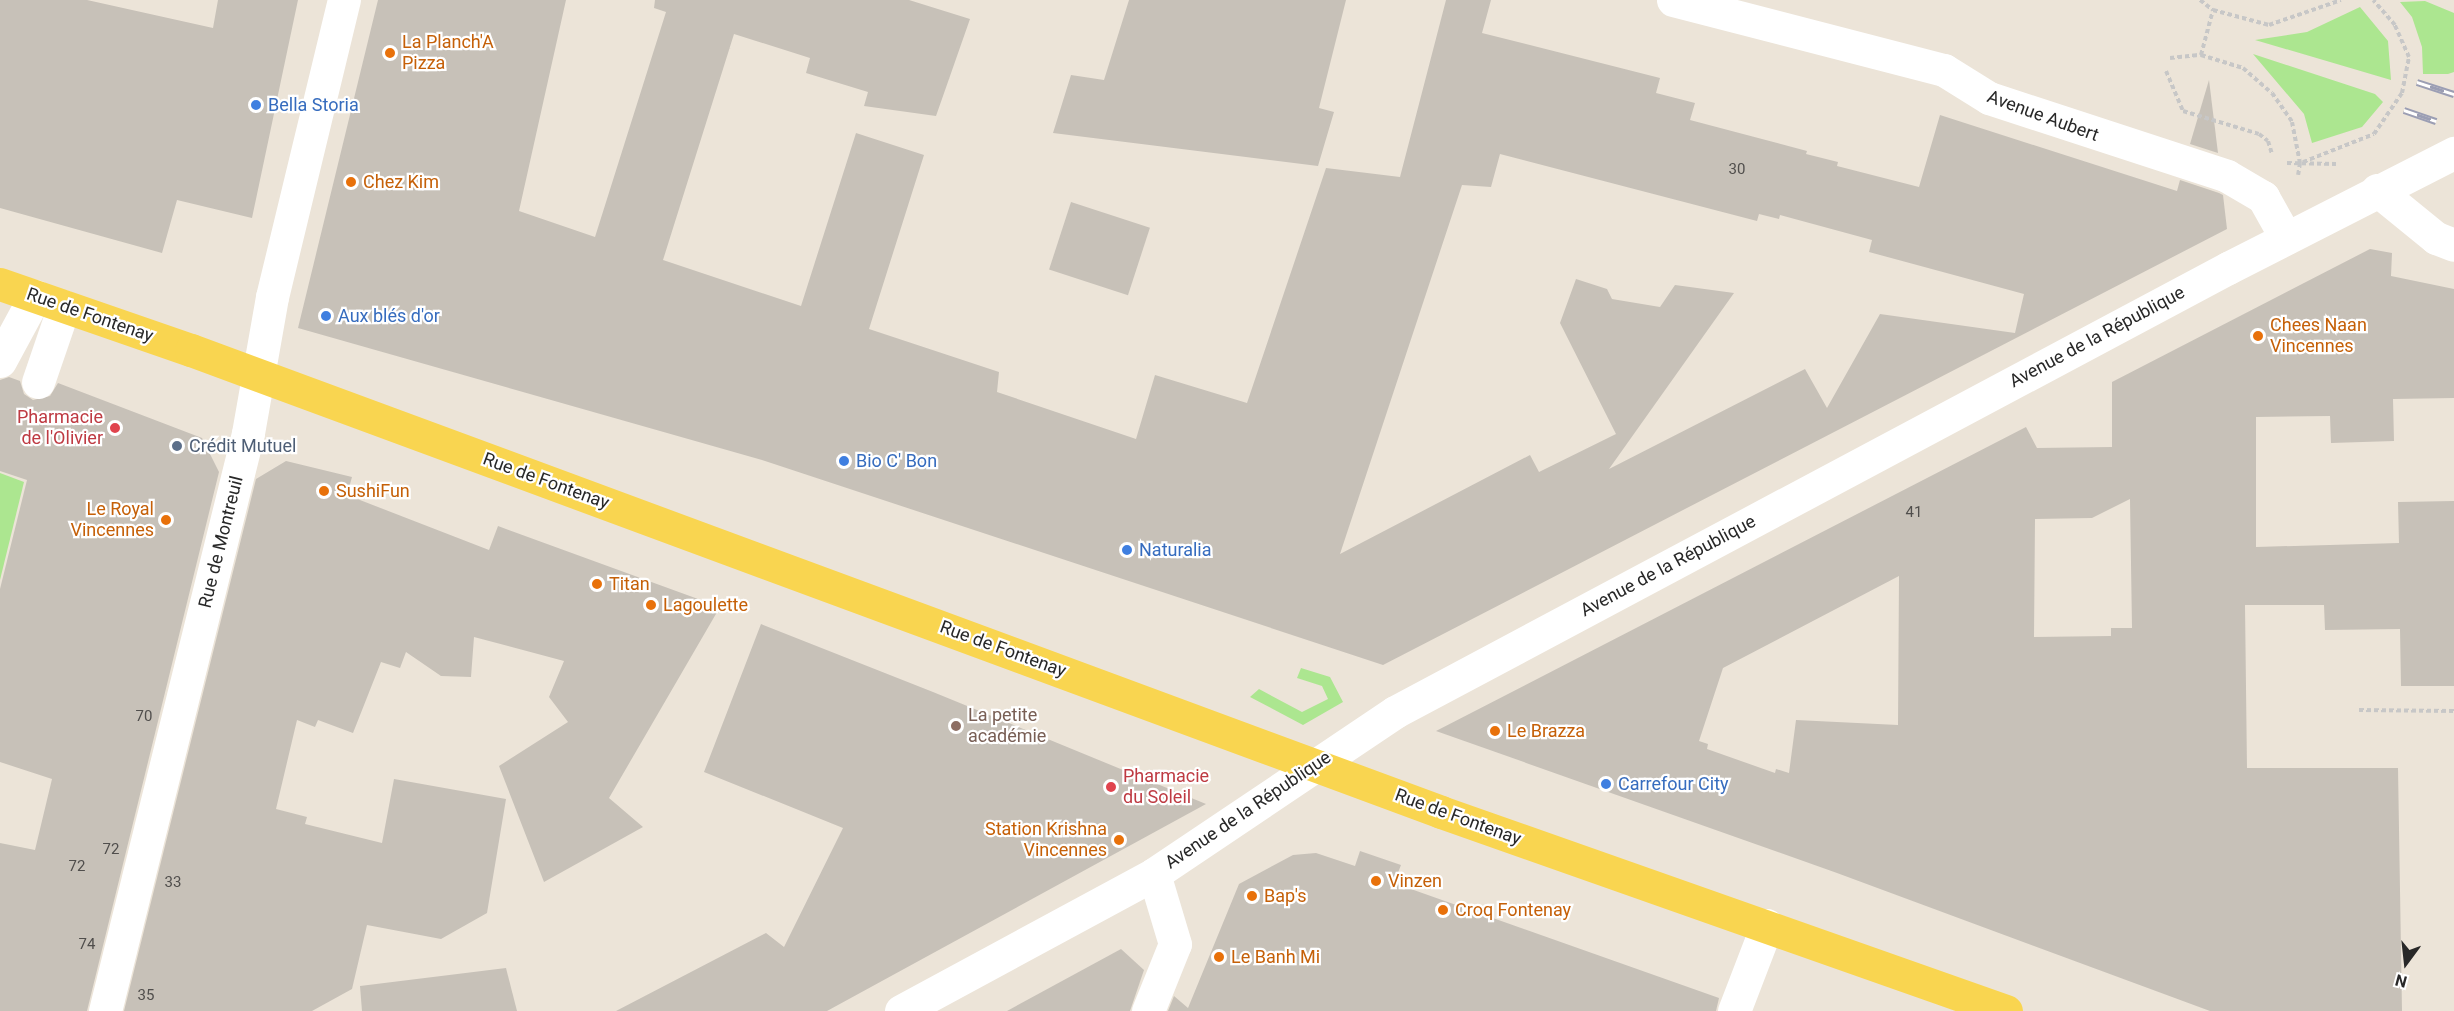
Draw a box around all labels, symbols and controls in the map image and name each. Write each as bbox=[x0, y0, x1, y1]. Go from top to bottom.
place label: La Planch'A Pizza bbox=[402, 32, 494, 74]
marker: La Planch'A Pizza bbox=[383, 46, 397, 60]
street label: Avenue Aubert bbox=[1984, 86, 2102, 146]
place label: Bella Storia bbox=[268, 94, 359, 116]
marker: Bella Storia bbox=[249, 98, 263, 112]
house number: 30 bbox=[1729, 161, 1745, 179]
place label: Chez Kim bbox=[363, 171, 439, 193]
marker: Chez Kim bbox=[344, 175, 358, 189]
street label: Avenue de la République bbox=[2006, 282, 2188, 392]
street label: Rue de Fontenay bbox=[24, 283, 156, 347]
place label: Aux blés d'or bbox=[338, 305, 440, 327]
marker: Aux blés d'or bbox=[319, 309, 333, 323]
place label: Chees Naan Vincennes bbox=[2270, 315, 2367, 358]
marker: Chees Naan Vincennes bbox=[2251, 329, 2265, 343]
place label: Pharmacie de l'Olivier bbox=[17, 407, 103, 450]
marker: Pharmacie de l'Olivier bbox=[108, 421, 122, 435]
place label: Crédit Mutuel bbox=[189, 435, 296, 457]
marker: Crédit Mutuel bbox=[170, 439, 184, 453]
street label: Rue de Fontenay bbox=[480, 448, 612, 514]
place label: Bio C' Bon bbox=[856, 450, 937, 472]
marker: Bio C' Bon bbox=[837, 454, 851, 468]
street label: Rue de Montreuil bbox=[194, 474, 248, 610]
place label: SushiFun bbox=[336, 480, 410, 502]
marker: SushiFun bbox=[317, 484, 331, 498]
place label: Le Royal Vincennes bbox=[71, 499, 154, 542]
house number: 41 bbox=[1906, 504, 1922, 522]
street label: Avenue de la République bbox=[1577, 511, 1759, 621]
marker: Le Royal Vincennes bbox=[159, 513, 173, 527]
place label: Naturalia bbox=[1139, 539, 1212, 561]
marker: Naturalia bbox=[1120, 543, 1134, 557]
place label: Titan bbox=[609, 573, 650, 595]
marker: Titan bbox=[590, 577, 604, 591]
place label: Lagoulette bbox=[663, 594, 748, 616]
marker: Lagoulette bbox=[644, 598, 658, 612]
street label: Rue de Fontenay bbox=[937, 616, 1069, 682]
place label: La petite académie bbox=[968, 705, 1046, 748]
house number: 70 bbox=[136, 708, 152, 726]
marker: La petite académie bbox=[949, 719, 963, 733]
place label: Le Brazza bbox=[1507, 720, 1585, 742]
marker: Le Brazza bbox=[1488, 724, 1502, 738]
street label: Avenue de la République bbox=[1161, 746, 1335, 874]
place label: Pharmacie du Soleil bbox=[1123, 766, 1209, 808]
place label: Carrefour City bbox=[1618, 773, 1729, 795]
marker: Carrefour City bbox=[1599, 777, 1613, 791]
marker: Pharmacie du Soleil bbox=[1104, 780, 1118, 794]
street label: Rue de Fontenay bbox=[1392, 784, 1524, 850]
place label: Station Krishna Vincennes bbox=[985, 819, 1107, 862]
marker: Station Krishna Vincennes bbox=[1112, 833, 1126, 847]
house number: 72 bbox=[103, 841, 119, 859]
house number: 72 bbox=[69, 858, 85, 876]
place label: Vinzen bbox=[1388, 870, 1442, 892]
house number: 33 bbox=[165, 874, 181, 892]
marker: Vinzen bbox=[1369, 874, 1383, 888]
place label: Bap's bbox=[1264, 885, 1307, 907]
marker: Bap's bbox=[1245, 889, 1259, 903]
place label: Croq Fontenay bbox=[1455, 899, 1571, 921]
marker: Croq Fontenay bbox=[1436, 903, 1450, 917]
north arrow bbox=[2376, 933, 2436, 993]
house number: 74 bbox=[79, 936, 95, 954]
place label: Le Banh Mi bbox=[1231, 946, 1320, 968]
marker: Le Banh Mi bbox=[1212, 950, 1226, 964]
text: N bbox=[2393, 970, 2409, 992]
house number: 35 bbox=[138, 987, 154, 1005]

